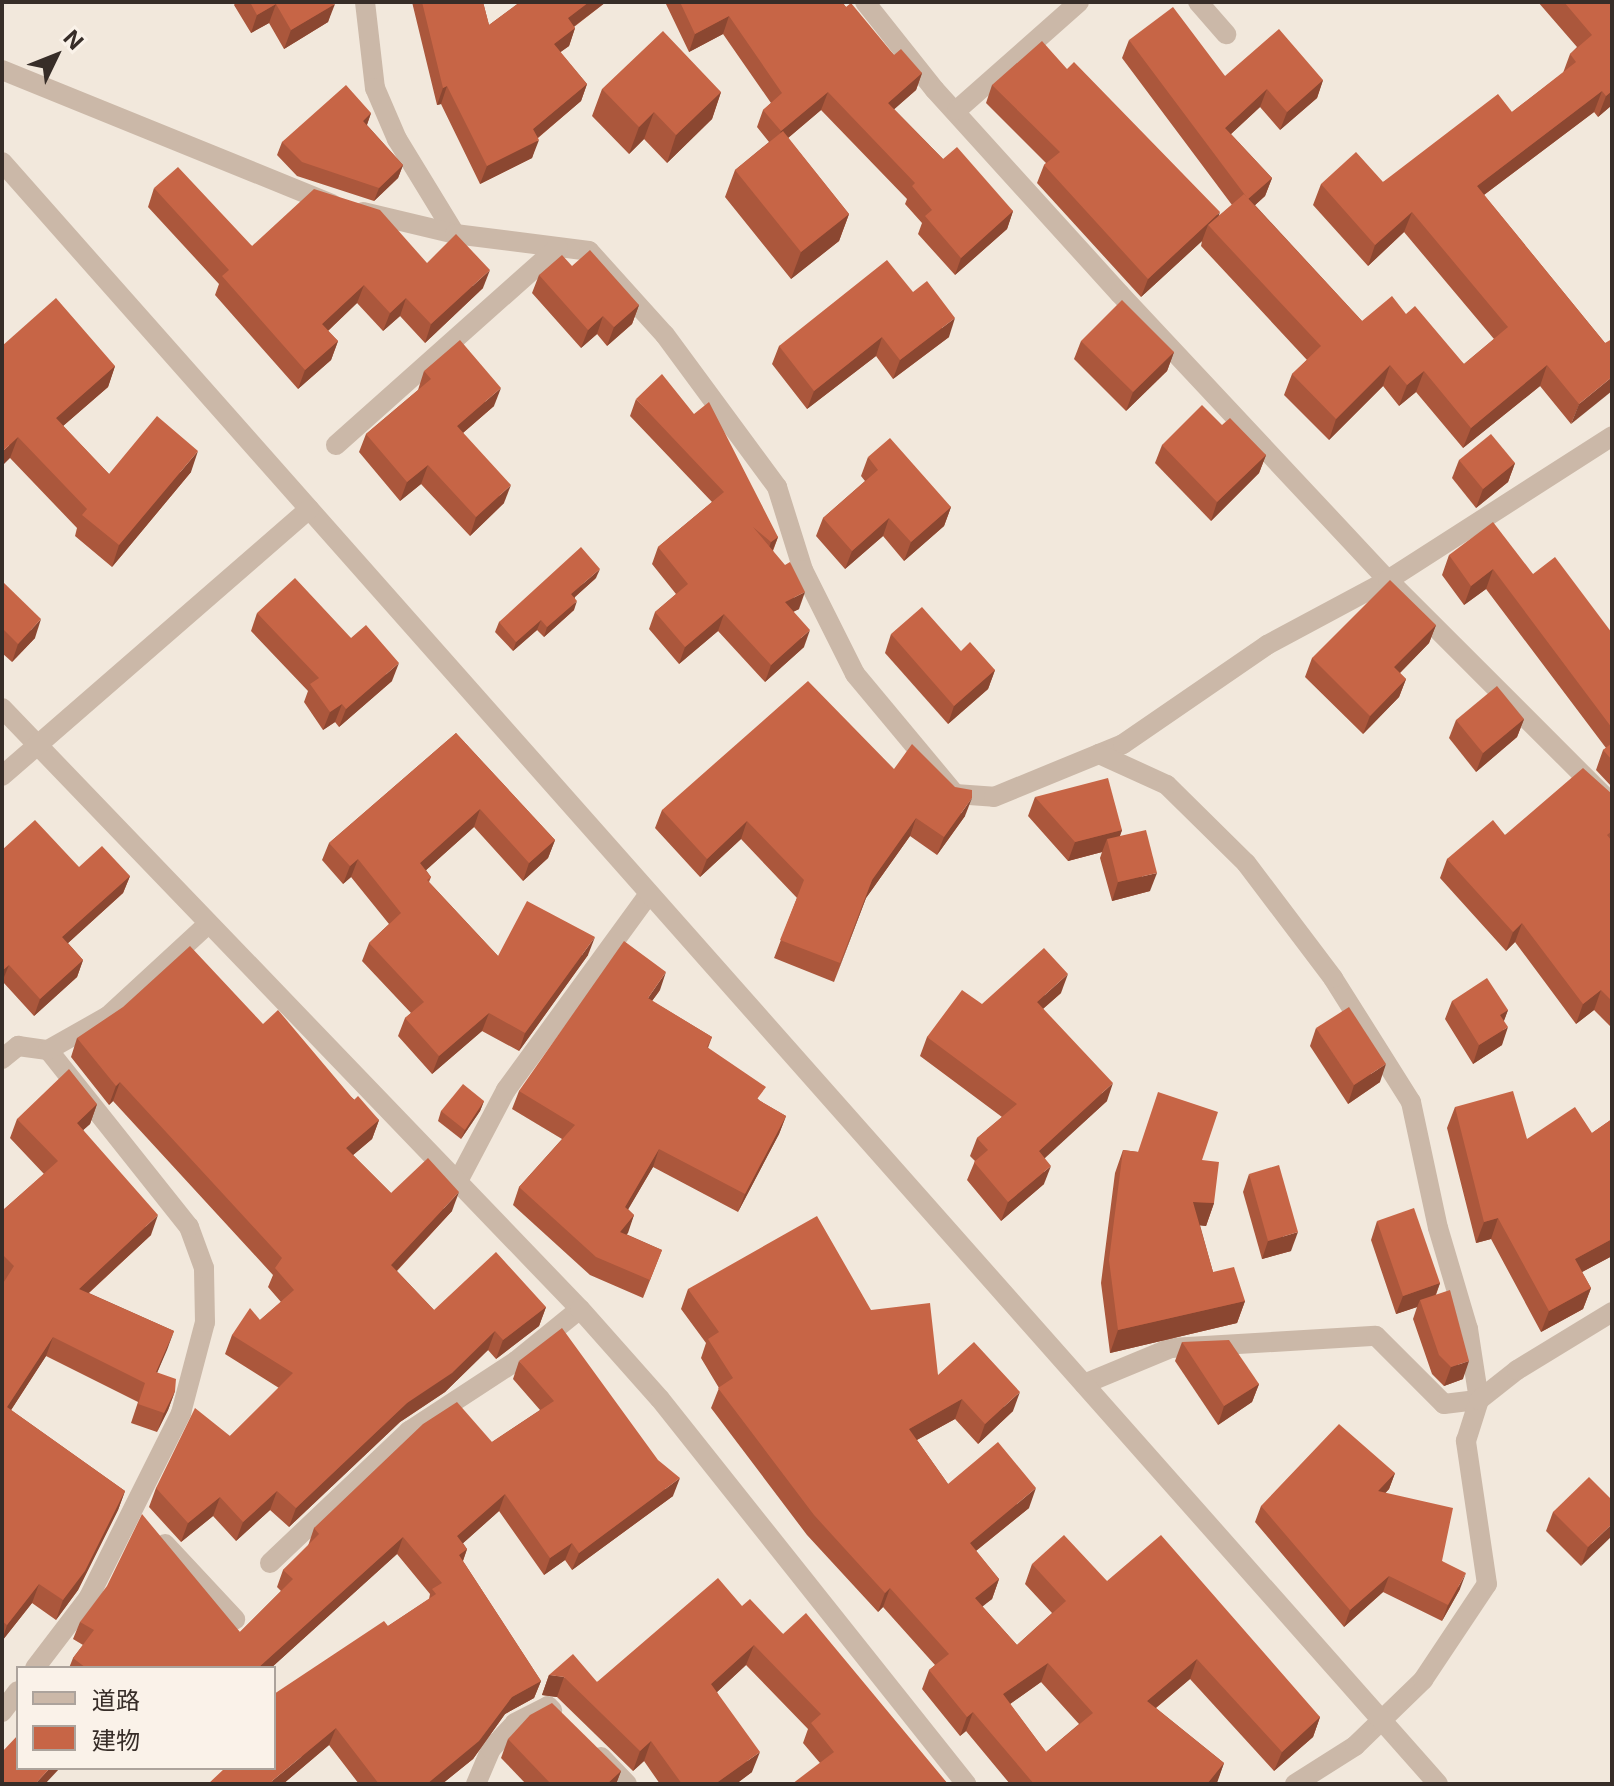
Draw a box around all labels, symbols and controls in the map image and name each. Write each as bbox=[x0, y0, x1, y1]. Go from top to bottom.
north arrow bbox=[16, 16, 96, 96]
text: N bbox=[58, 25, 89, 55]
legend bbox=[16, 1666, 276, 1770]
text: 道路 bbox=[92, 1686, 140, 1715]
text: 建物 bbox=[92, 1726, 140, 1755]

